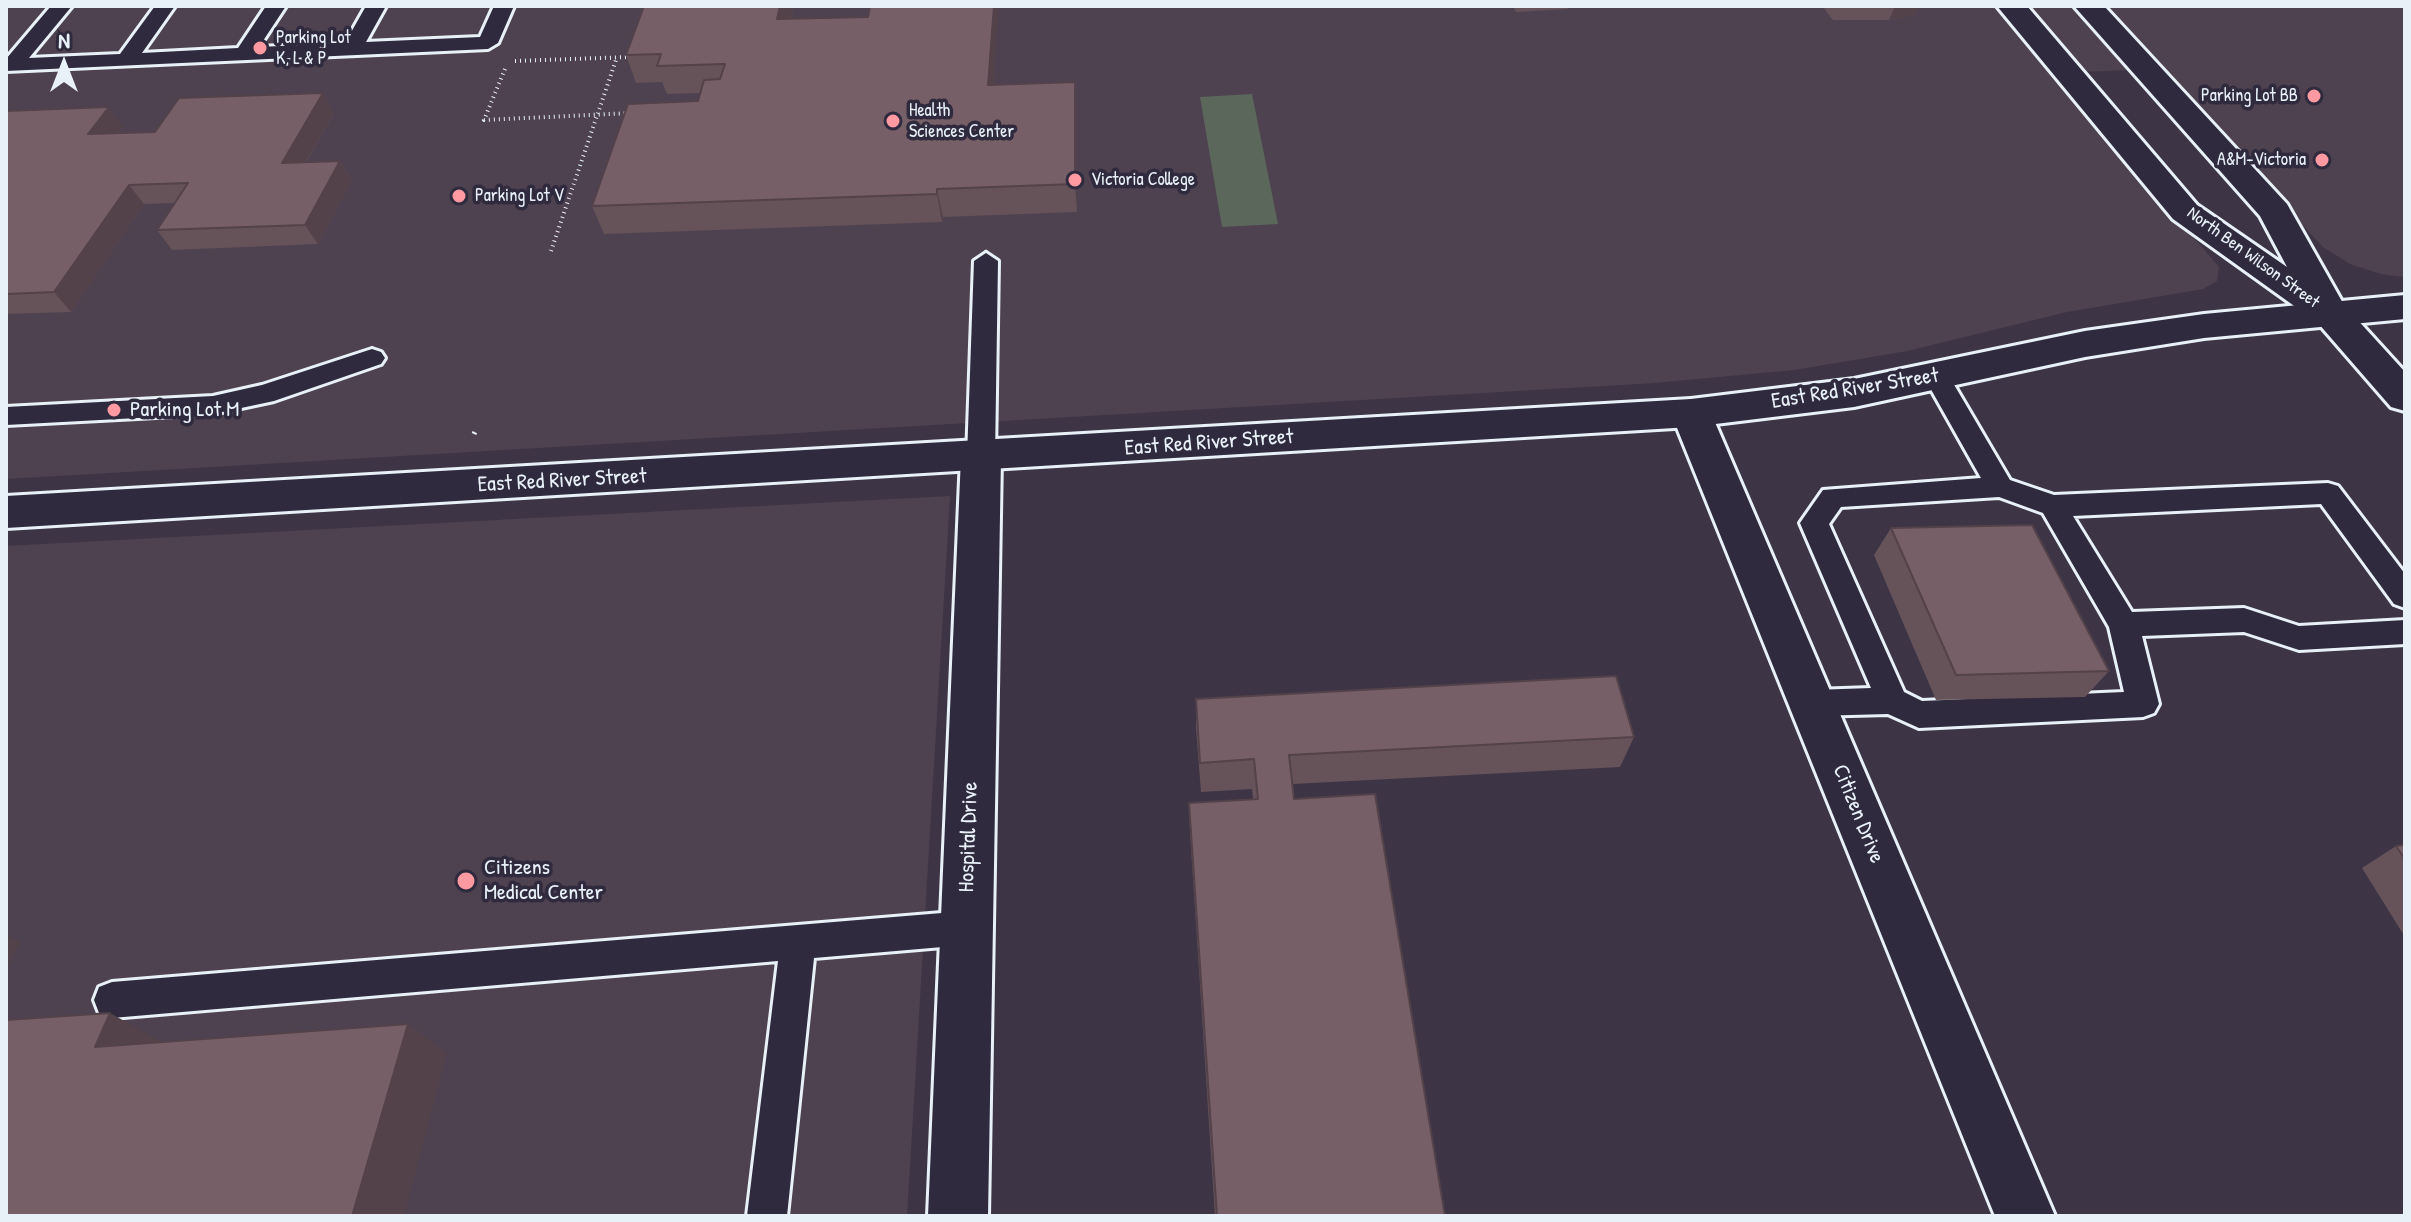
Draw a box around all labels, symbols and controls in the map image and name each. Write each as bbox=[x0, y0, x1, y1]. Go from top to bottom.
north arrow bbox=[24, 24, 104, 104]
text: N bbox=[58, 25, 70, 55]
place label: Parking Lot K, L & P bbox=[276, 27, 351, 70]
marker: Parking Lot K, L & P bbox=[251, 39, 269, 57]
place label: Parking Lot BB bbox=[2201, 85, 2298, 107]
marker: Parking Lot BB bbox=[2305, 87, 2323, 105]
place label: Health Sciences Center bbox=[909, 100, 1014, 142]
marker: Health Sciences Center bbox=[884, 112, 902, 130]
place label: A&M-Victoria bbox=[2217, 149, 2306, 171]
marker: A&M-Victoria bbox=[2313, 151, 2331, 169]
place label: Victoria College bbox=[1091, 169, 1195, 191]
marker: Victoria College bbox=[1066, 171, 1084, 189]
place label: Parking Lot V bbox=[475, 185, 564, 207]
marker: Parking Lot V bbox=[450, 187, 468, 205]
street label: North Ben Wilson Street bbox=[2183, 203, 2323, 313]
street label: East Red River Street bbox=[1769, 363, 1941, 415]
place label: Parking Lot M bbox=[130, 397, 239, 423]
marker: Parking Lot M bbox=[105, 401, 123, 419]
street label: East Red River Street bbox=[1124, 424, 1294, 462]
street label: East Red River Street bbox=[477, 463, 647, 499]
street label: Citizen Drive bbox=[1826, 761, 1890, 867]
street label: Hospital Drive bbox=[954, 781, 984, 893]
place label: Citizens Medical Center bbox=[484, 855, 603, 906]
marker: Citizens Medical Center bbox=[455, 870, 477, 892]

